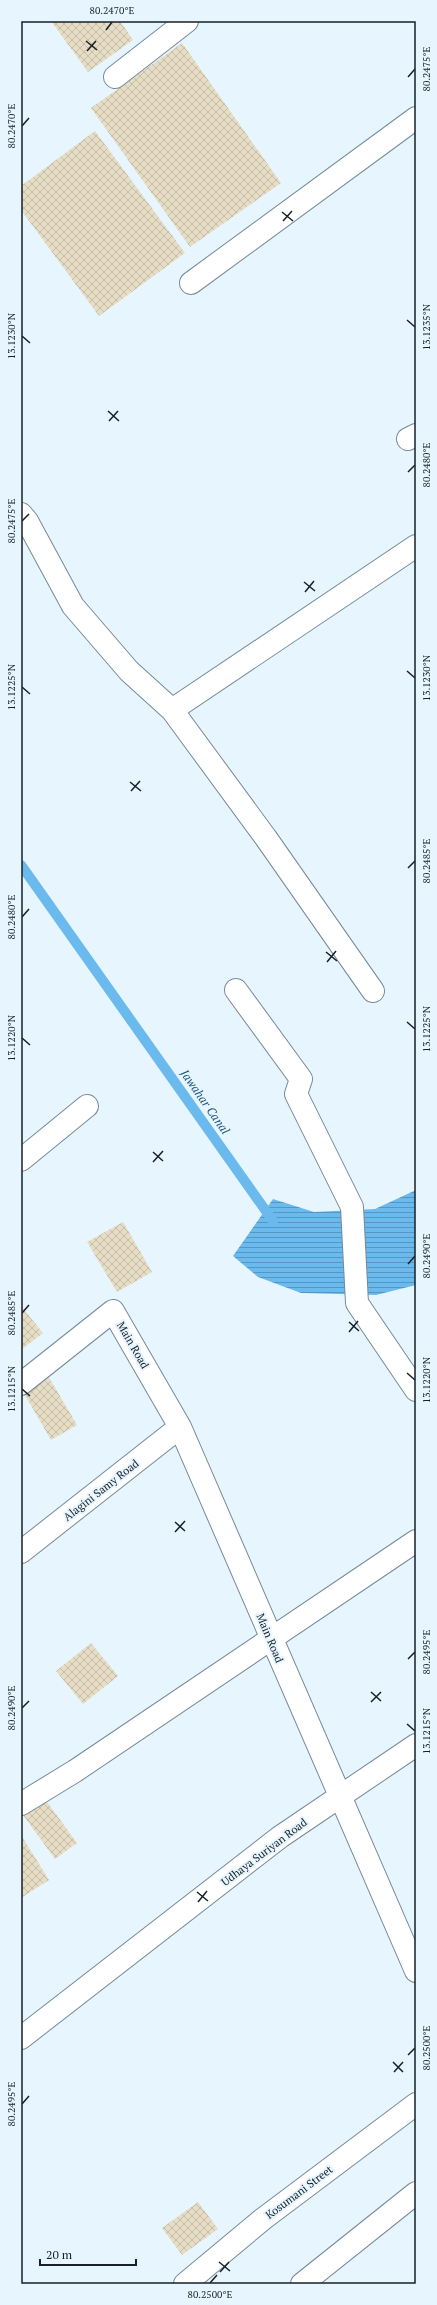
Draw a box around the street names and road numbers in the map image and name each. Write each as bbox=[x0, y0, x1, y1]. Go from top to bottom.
street label: Main Road bbox=[114, 1319, 152, 1371]
street label: Alagini Samy Road bbox=[61, 1456, 141, 1524]
street label: Main Road bbox=[253, 1611, 287, 1665]
street label: Udhaya Suriyan Road bbox=[218, 1815, 310, 1889]
street label: Kosumani Street bbox=[263, 2162, 335, 2222]

